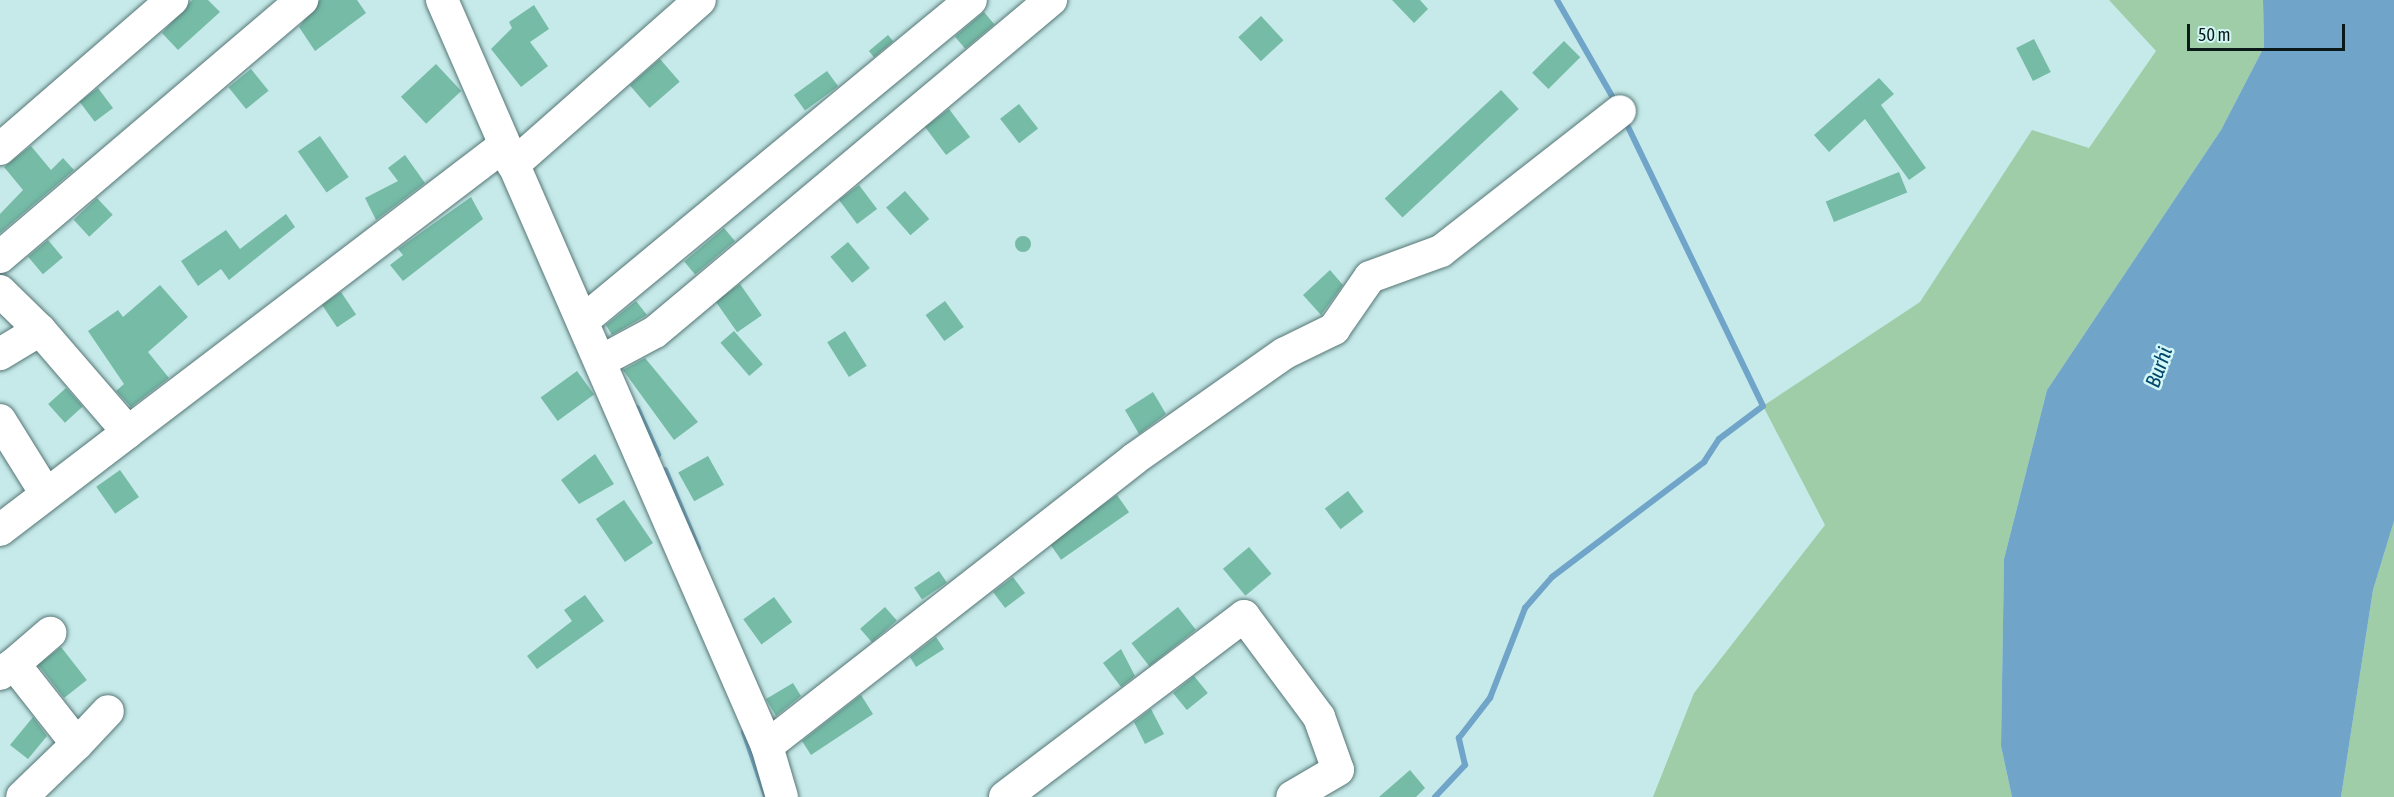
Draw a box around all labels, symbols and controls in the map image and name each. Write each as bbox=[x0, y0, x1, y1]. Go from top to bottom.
scale bar bbox=[2190, 12, 2348, 50]
text: 50 m bbox=[2198, 24, 2230, 45]
water label: Burhi bbox=[2139, 343, 2177, 391]

